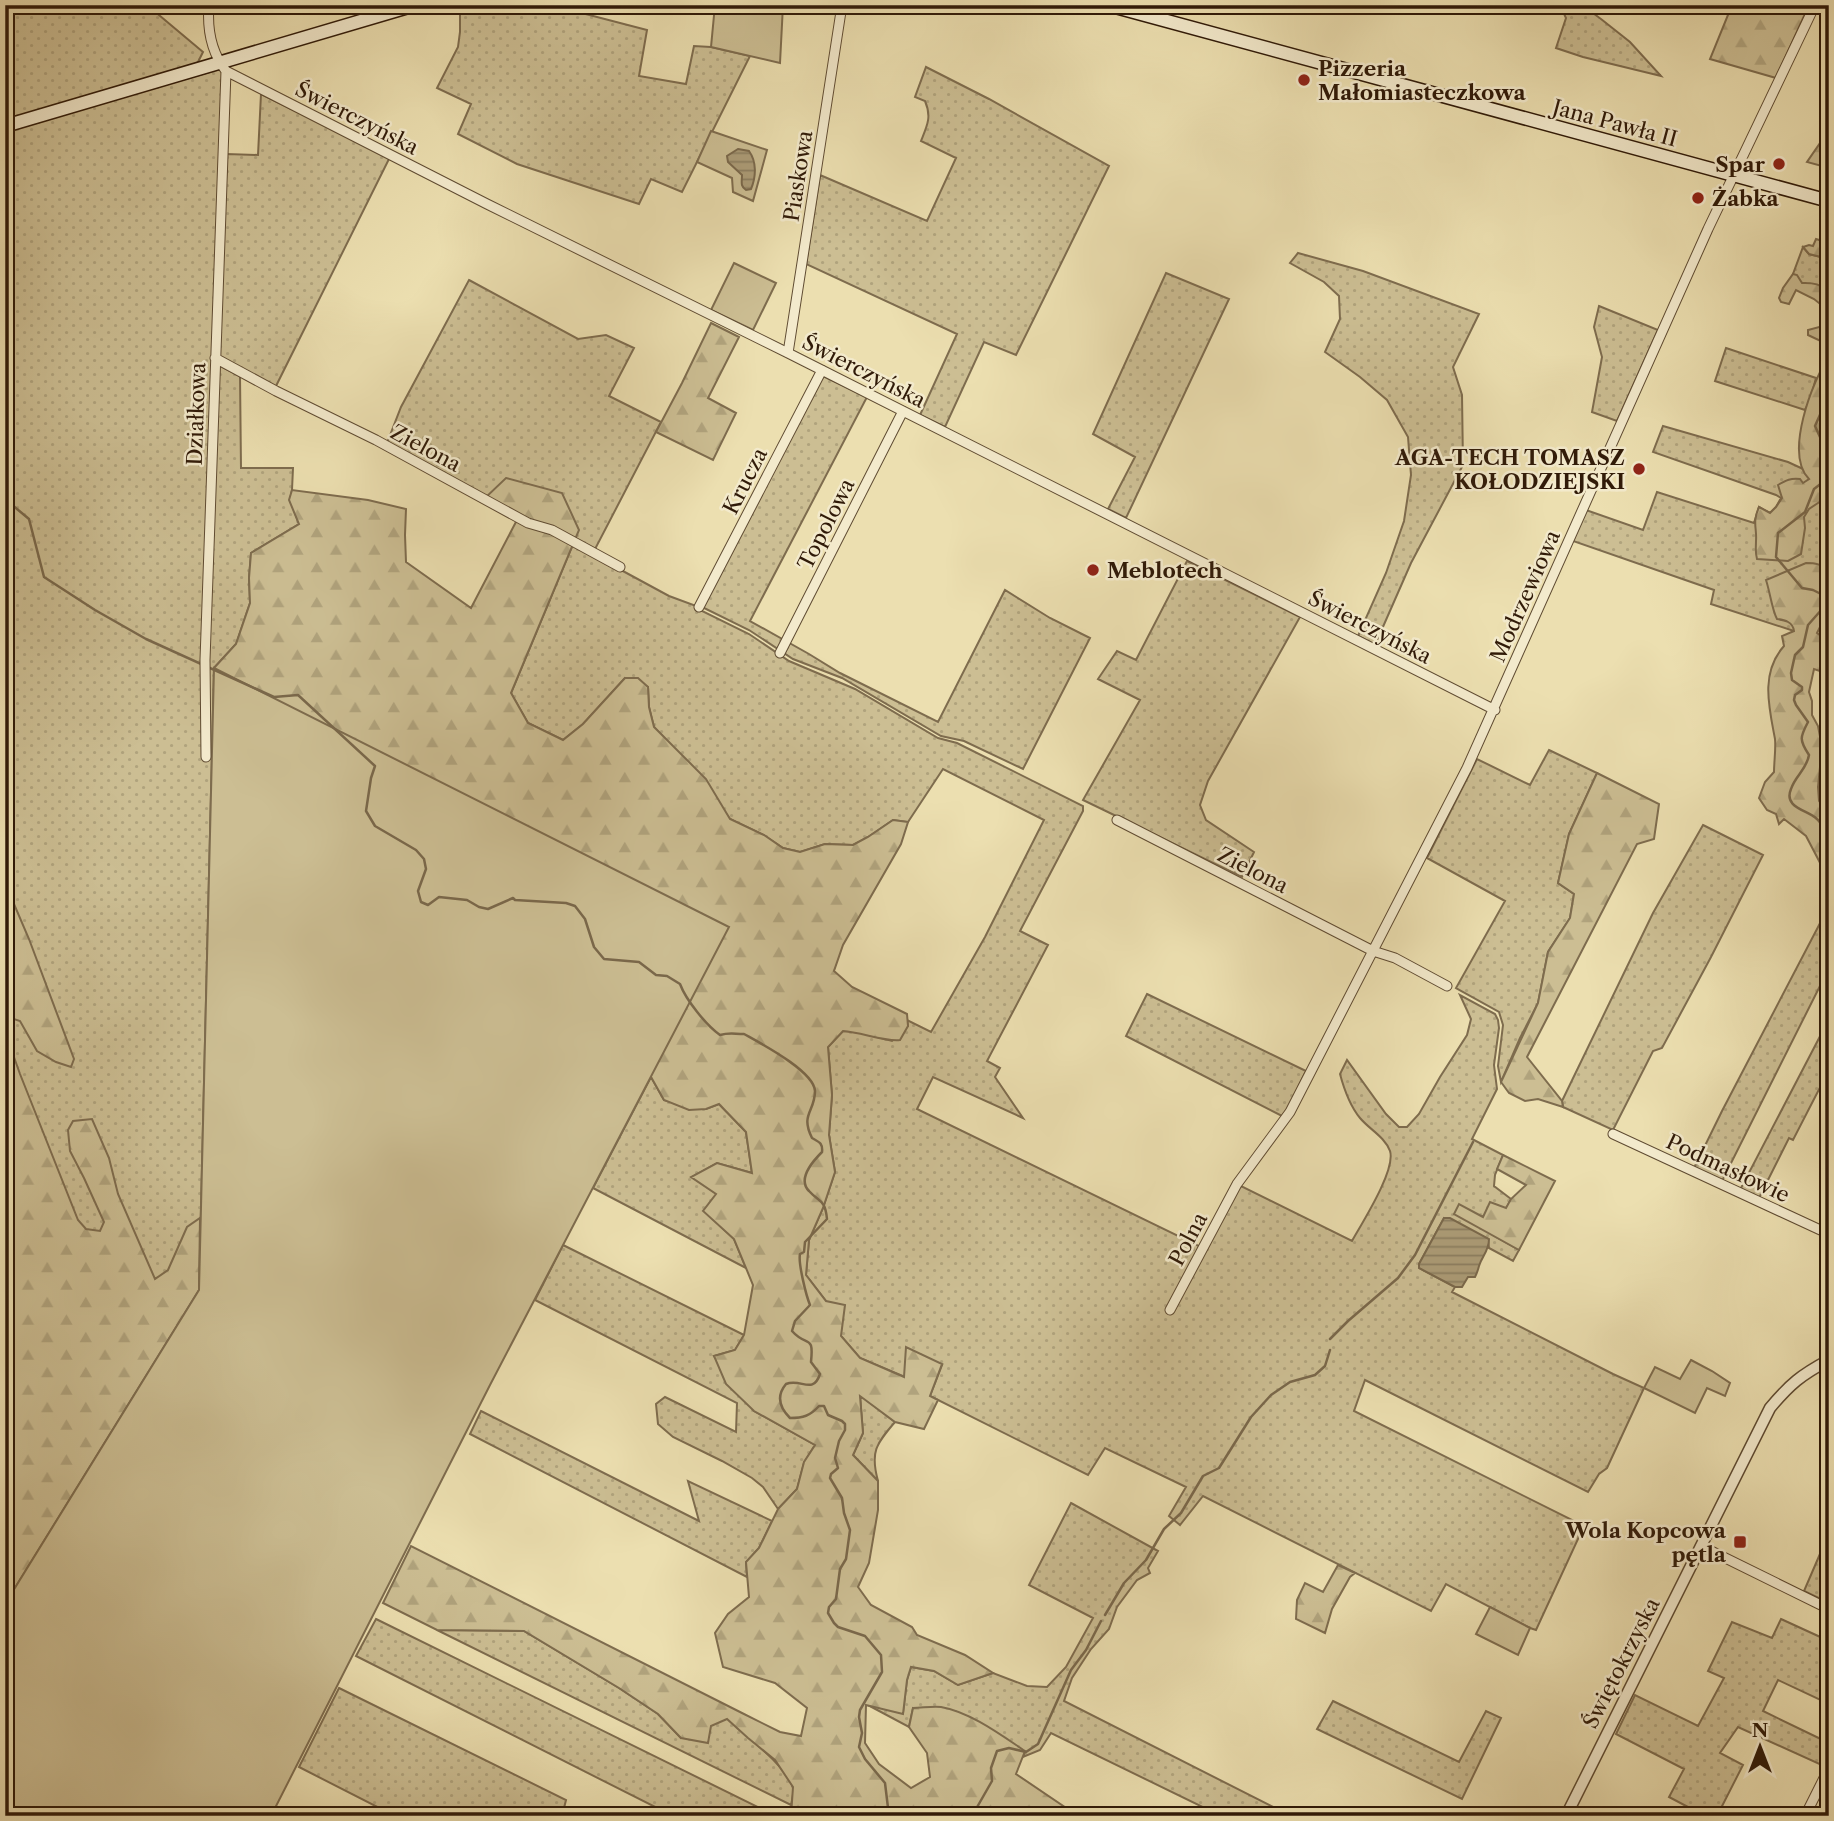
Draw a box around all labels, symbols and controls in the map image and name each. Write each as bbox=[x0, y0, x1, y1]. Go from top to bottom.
place label: Pizzeria Małomiasteczkowa bbox=[1318, 56, 1526, 105]
marker: Pizzeria Małomiasteczkowa bbox=[1296, 72, 1312, 88]
street label: Świerczyńska bbox=[291, 76, 424, 160]
street label: Jana Pawła II bbox=[1547, 94, 1680, 152]
street label: Piaskowa bbox=[778, 128, 818, 223]
place label: Spar bbox=[1715, 152, 1766, 177]
marker: Spar bbox=[1771, 156, 1787, 172]
place label: Żabka bbox=[1712, 186, 1780, 211]
marker: Żabka bbox=[1690, 190, 1706, 206]
street label: Świerczyńska bbox=[798, 329, 931, 413]
street label: Działkowa bbox=[182, 361, 210, 466]
street label: Zielona bbox=[387, 419, 466, 477]
street label: Krucza bbox=[718, 443, 773, 518]
place label: AGA-TECH TOMASZ KOŁODZIEJSKI bbox=[1394, 445, 1625, 494]
marker: AGA-TECH TOMASZ KOŁODZIEJSKI bbox=[1631, 461, 1647, 477]
street label: Topolowa bbox=[792, 474, 860, 574]
street label: Modrzewiowa bbox=[1485, 526, 1566, 666]
place label: Meblotech bbox=[1107, 558, 1223, 583]
marker: Meblotech bbox=[1085, 562, 1101, 578]
street label: Świerczyńska bbox=[1304, 585, 1437, 669]
street label: Zielona bbox=[1214, 842, 1293, 899]
street label: Podmasłowie bbox=[1662, 1129, 1794, 1207]
street label: Polna bbox=[1164, 1207, 1213, 1270]
place label: Wola Kopcowa pętla bbox=[1564, 1518, 1727, 1567]
marker: Wola Kopcowa pętla bbox=[1732, 1534, 1748, 1550]
street label: Świętokrzyska bbox=[1577, 1593, 1665, 1732]
north arrow bbox=[1726, 1713, 1796, 1783]
text: N bbox=[1752, 1719, 1768, 1742]

